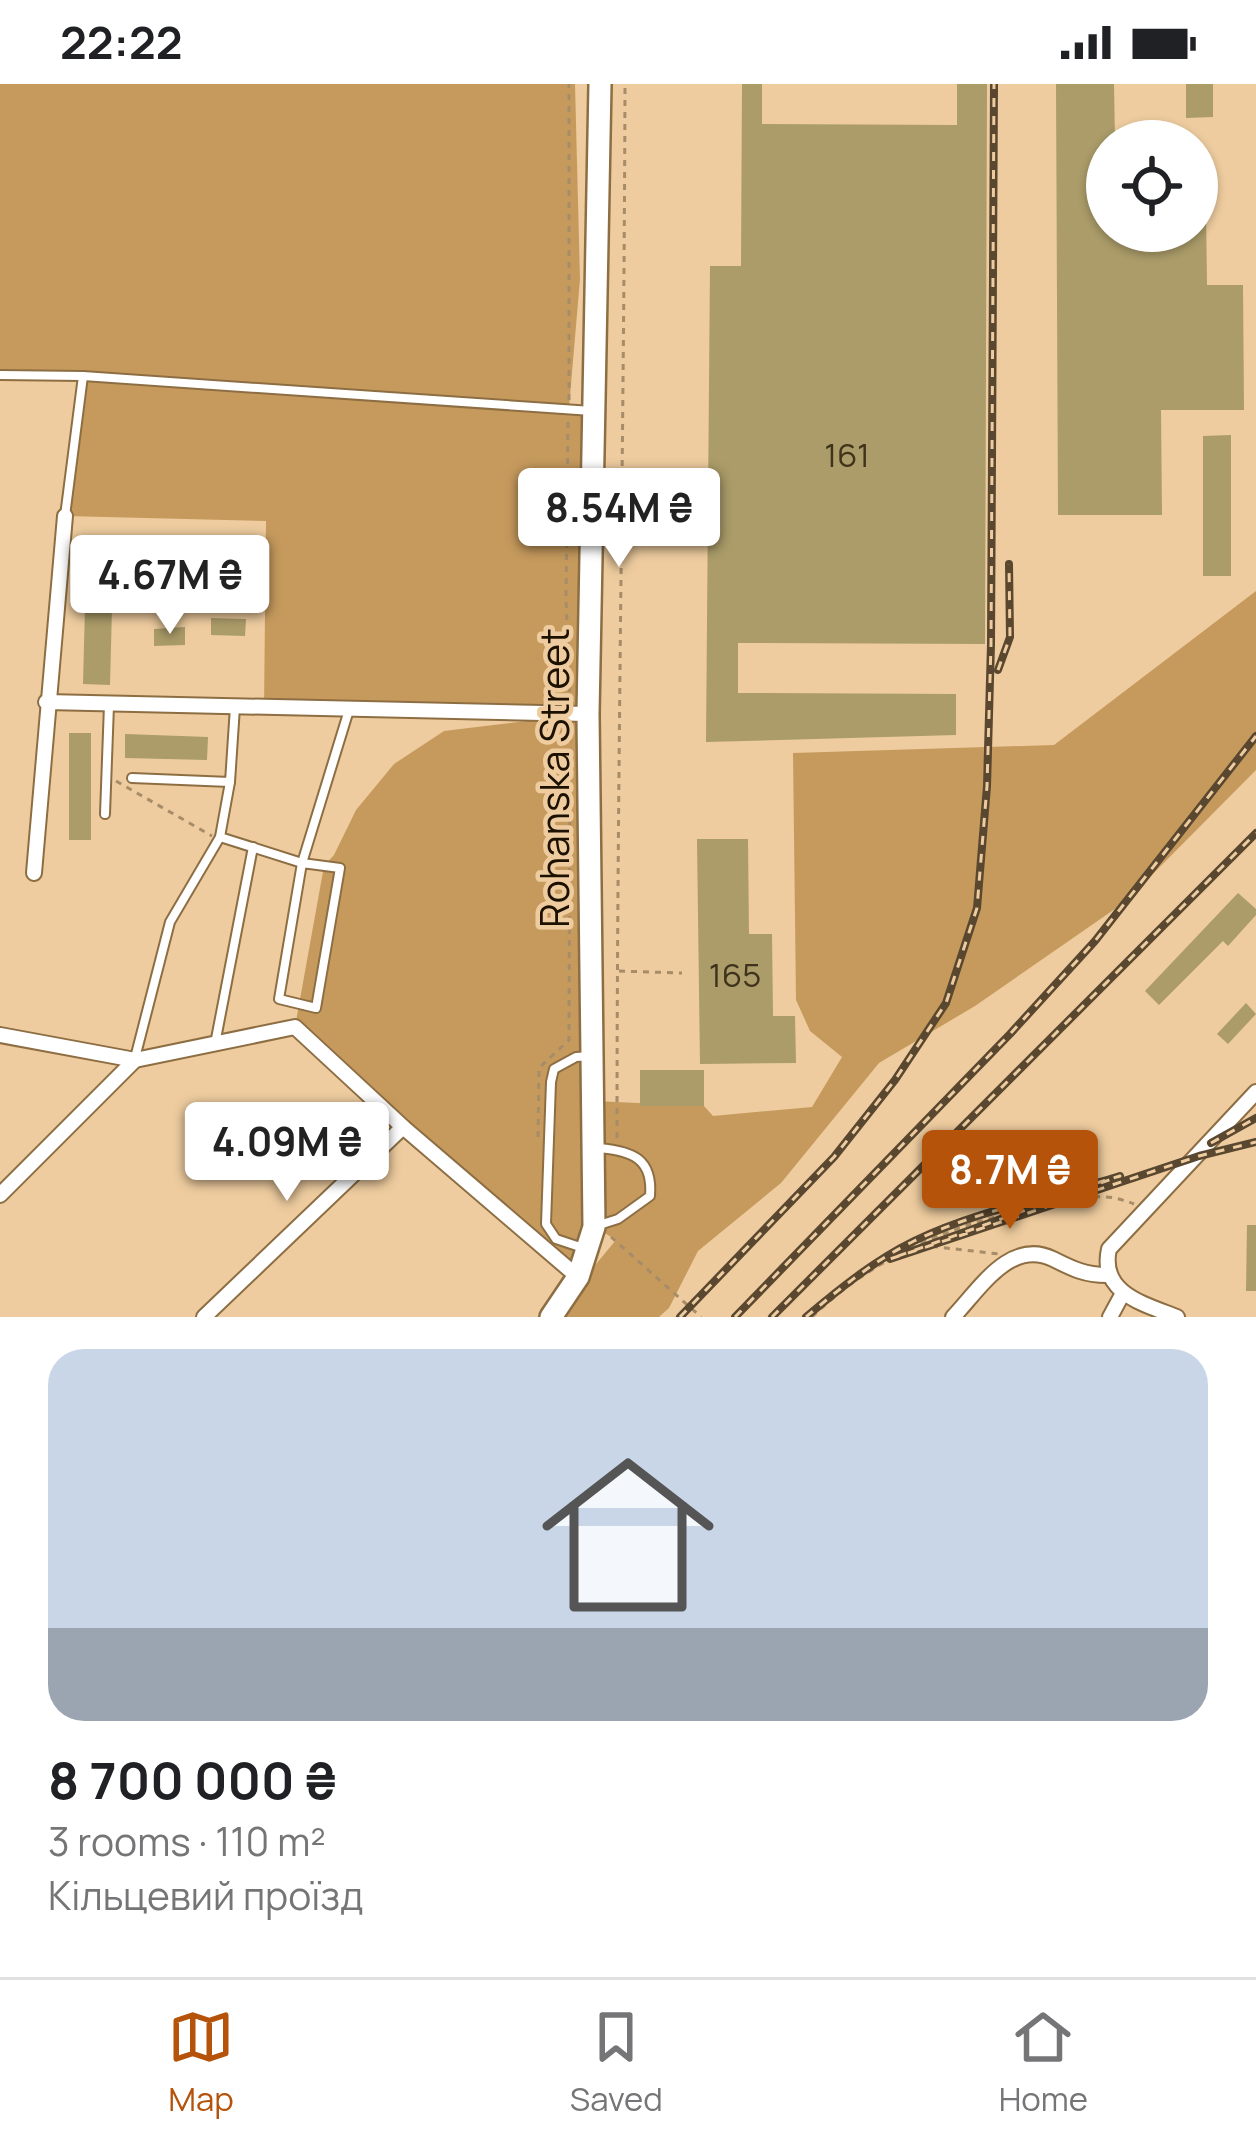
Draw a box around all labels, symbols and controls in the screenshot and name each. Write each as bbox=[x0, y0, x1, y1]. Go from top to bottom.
text: 22:22 bbox=[60, 11, 183, 73]
map controls bbox=[1086, 120, 1218, 252]
button: locate bbox=[1086, 120, 1218, 252]
house number: 161 bbox=[824, 432, 870, 477]
pin: 8.54M ₴ bbox=[508, 468, 730, 570]
text: 8.54M ₴ bbox=[545, 480, 693, 534]
pin: 4.67M ₴ bbox=[59, 535, 281, 637]
text: 4.67M ₴ bbox=[97, 547, 243, 601]
street label: Rohanska Street bbox=[527, 628, 581, 928]
house number: 165 bbox=[709, 952, 761, 997]
pin: 4.09M ₴ bbox=[176, 1102, 398, 1204]
text: 4.09M ₴ bbox=[212, 1114, 362, 1168]
pin: 8.7M ₴ bbox=[912, 1130, 1108, 1232]
text: 8.7M ₴ bbox=[949, 1142, 1071, 1196]
icon: home bbox=[520, 1427, 736, 1643]
text: 8 700 000 ₴ bbox=[48, 1745, 337, 1814]
text: 3 rooms · 110 m² bbox=[48, 1814, 326, 1868]
text: Кільцевий проїзд bbox=[48, 1868, 363, 1922]
tab: Map bbox=[168, 2004, 234, 2121]
tab: Saved bbox=[570, 2004, 663, 2121]
tab: Home bbox=[999, 2004, 1088, 2121]

